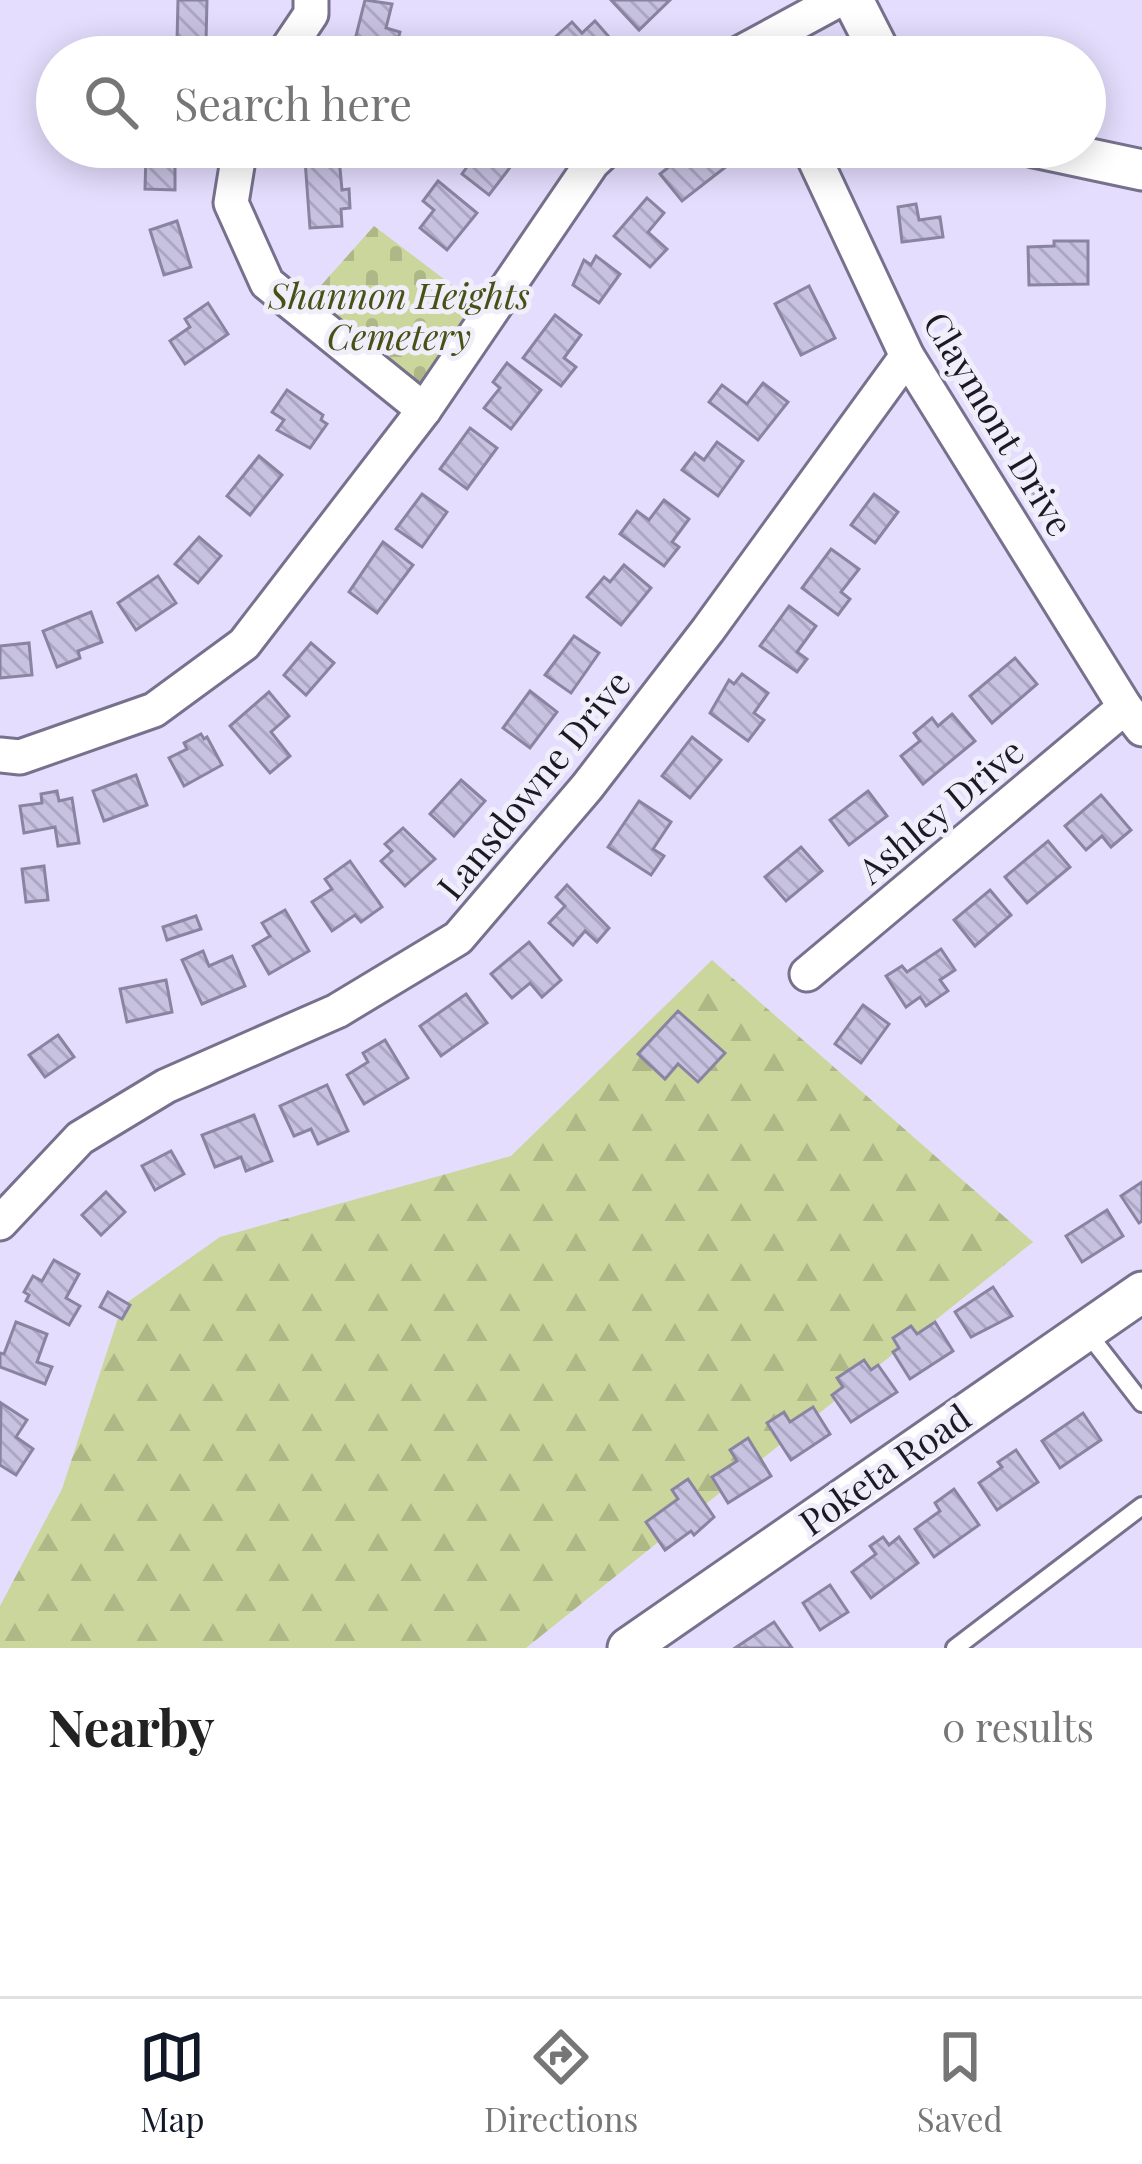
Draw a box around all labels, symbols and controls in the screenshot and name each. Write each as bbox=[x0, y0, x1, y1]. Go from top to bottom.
search box bbox=[36, 36, 1106, 168]
icon: search bbox=[78, 69, 144, 135]
text: Search here bbox=[174, 72, 412, 132]
park label: Shannon Heights Cemetery bbox=[267, 270, 530, 359]
street label: Claymont Drive bbox=[914, 302, 1086, 544]
street label: Lansdowne Drive bbox=[425, 659, 640, 908]
street label: Ashley Drive bbox=[846, 726, 1033, 893]
street label: Poketa Road bbox=[789, 1392, 979, 1545]
text: Nearby bbox=[48, 1692, 214, 1760]
text: 0 results bbox=[942, 1700, 1094, 1752]
tab: Map bbox=[139, 2024, 205, 2140]
tab: Directions bbox=[484, 2024, 638, 2140]
tab: Saved bbox=[917, 2024, 1003, 2140]

